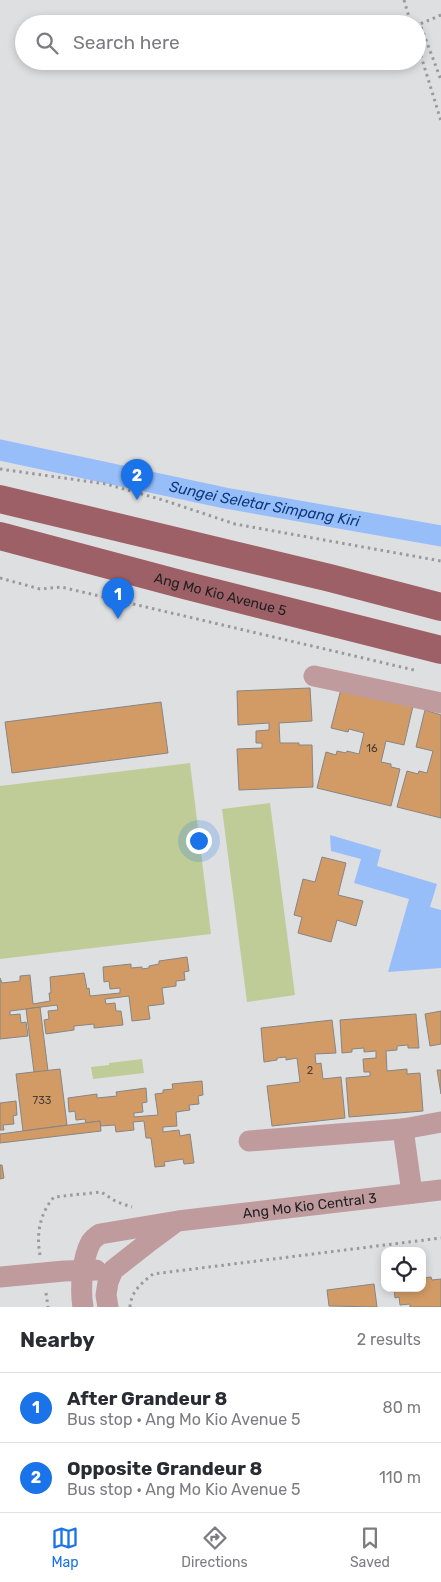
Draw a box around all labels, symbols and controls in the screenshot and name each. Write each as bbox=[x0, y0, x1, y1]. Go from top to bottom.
search box bbox=[15, 15, 426, 70]
icon: search bbox=[33, 29, 61, 57]
text: Search here bbox=[73, 31, 180, 54]
pin: 2 bbox=[121, 459, 153, 500]
water label: Sungei Seletar Simpang Kiri bbox=[168, 477, 361, 531]
street label: Ang Mo Kio Avenue 5 bbox=[152, 569, 288, 620]
pin: 1 bbox=[102, 578, 134, 619]
house number: 16 bbox=[366, 742, 378, 755]
your location bbox=[186, 828, 212, 854]
house number: 2 bbox=[307, 1064, 313, 1077]
house number: 733 bbox=[33, 1094, 52, 1107]
street label: Ang Mo Kio Central 3 bbox=[242, 1190, 378, 1222]
map controls bbox=[381, 1247, 426, 1292]
button: locate bbox=[381, 1247, 426, 1292]
text: Nearby bbox=[20, 1327, 95, 1352]
text: 2 results bbox=[357, 1330, 421, 1349]
text: After Grandeur 8 bbox=[67, 1387, 227, 1410]
text: 1 bbox=[32, 1398, 40, 1417]
text: 80 m bbox=[383, 1398, 421, 1417]
text: Bus stop · Ang Mo Kio Avenue 5 bbox=[67, 1410, 301, 1429]
text: Opposite Grandeur 8 bbox=[67, 1457, 262, 1480]
text: 2 bbox=[31, 1468, 41, 1487]
text: 110 m bbox=[379, 1468, 421, 1487]
text: Bus stop · Ang Mo Kio Avenue 5 bbox=[67, 1480, 301, 1499]
tab: Map bbox=[51, 1524, 79, 1571]
tab: Directions bbox=[181, 1524, 248, 1571]
tab: Saved bbox=[350, 1524, 390, 1571]

